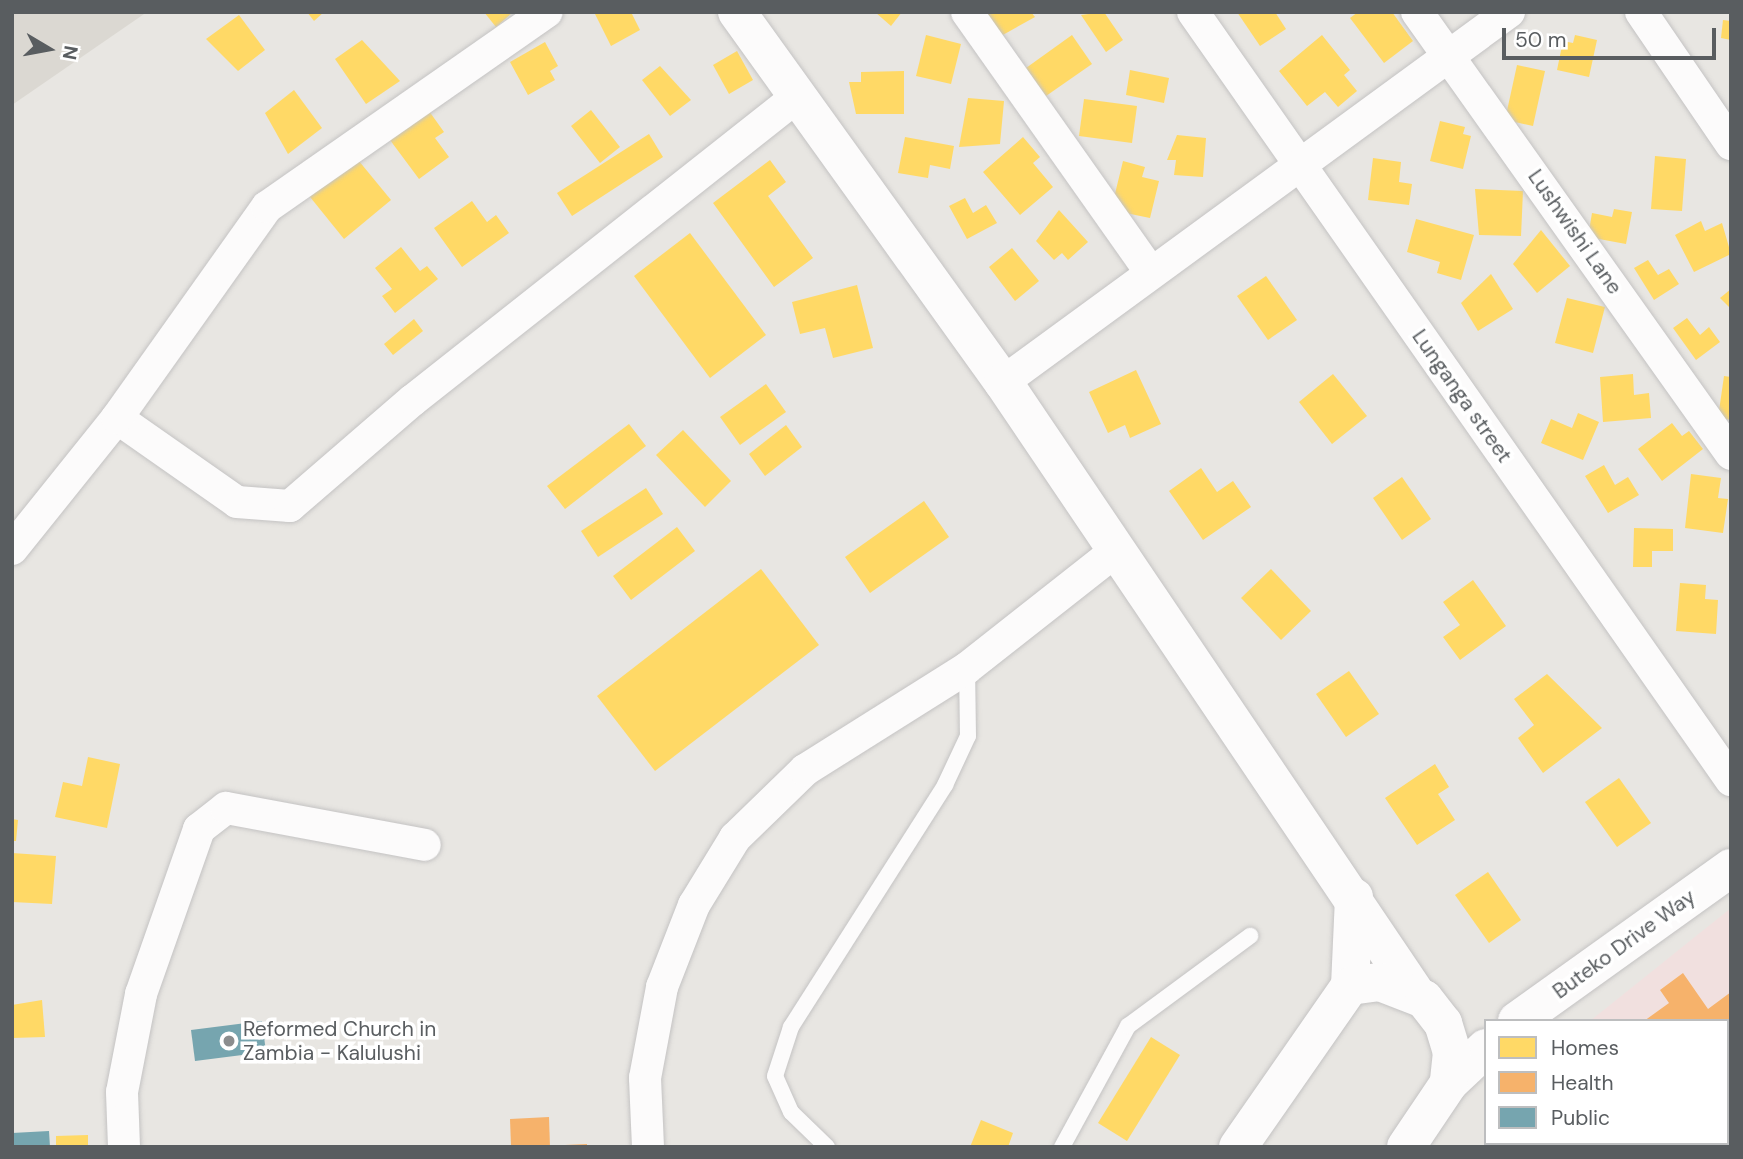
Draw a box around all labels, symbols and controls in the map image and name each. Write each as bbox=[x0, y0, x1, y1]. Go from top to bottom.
north arrow bbox=[14, 14, 84, 84]
scale bar bbox=[1505, 14, 1718, 58]
text: 50 m bbox=[1515, 26, 1566, 54]
text: N bbox=[57, 44, 84, 62]
street label: Lushwishi Lane bbox=[1523, 165, 1627, 299]
street label: Lunganga street bbox=[1407, 325, 1517, 467]
street label: Buteko Drive Way bbox=[1548, 884, 1700, 1004]
place label: Reformed Church in Zambia - Kalulushi bbox=[243, 1016, 436, 1066]
legend bbox=[1484, 1019, 1729, 1145]
marker: Reformed Church in Zambia - Kalulushi bbox=[221, 1033, 237, 1049]
text: Homes bbox=[1551, 1034, 1619, 1062]
text: Health bbox=[1551, 1069, 1614, 1097]
text: Public bbox=[1551, 1104, 1610, 1132]

